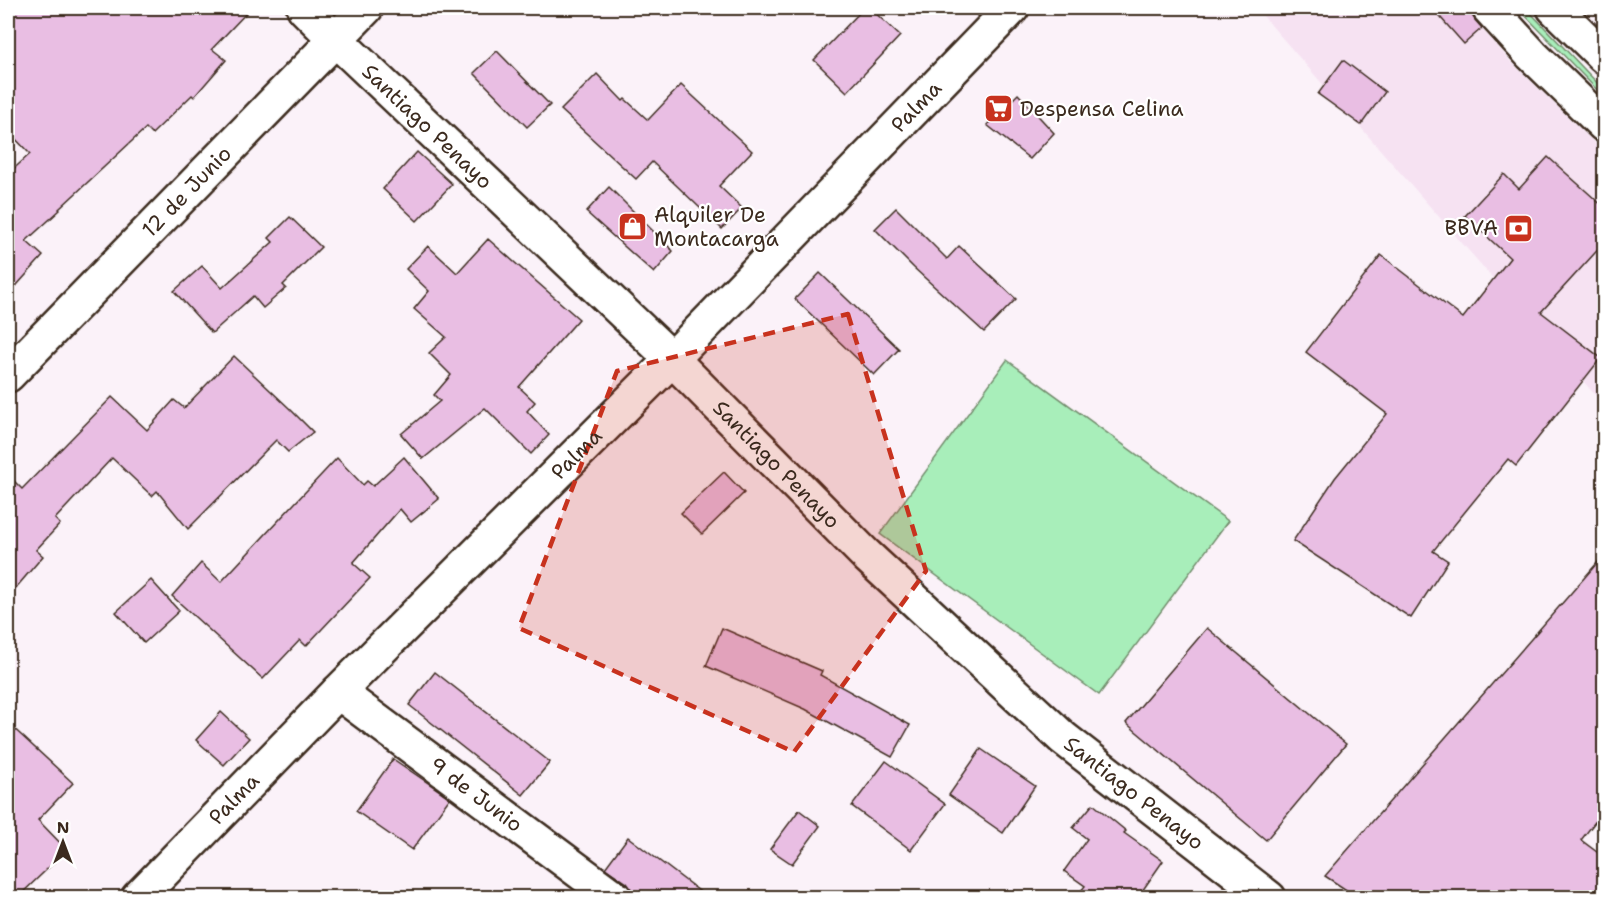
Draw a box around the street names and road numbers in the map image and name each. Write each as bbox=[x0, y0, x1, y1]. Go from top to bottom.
street label: Santiago Penayo bbox=[356, 58, 499, 195]
street label: Palma bbox=[885, 75, 948, 139]
street label: 12 de Junio bbox=[136, 140, 238, 243]
street label: Santiago Penayo bbox=[707, 394, 846, 535]
street label: Palma bbox=[545, 422, 608, 486]
street label: Santiago Penayo bbox=[1058, 730, 1210, 856]
street label: 9 de Junio bbox=[424, 751, 528, 839]
street label: Palma bbox=[203, 767, 266, 831]

